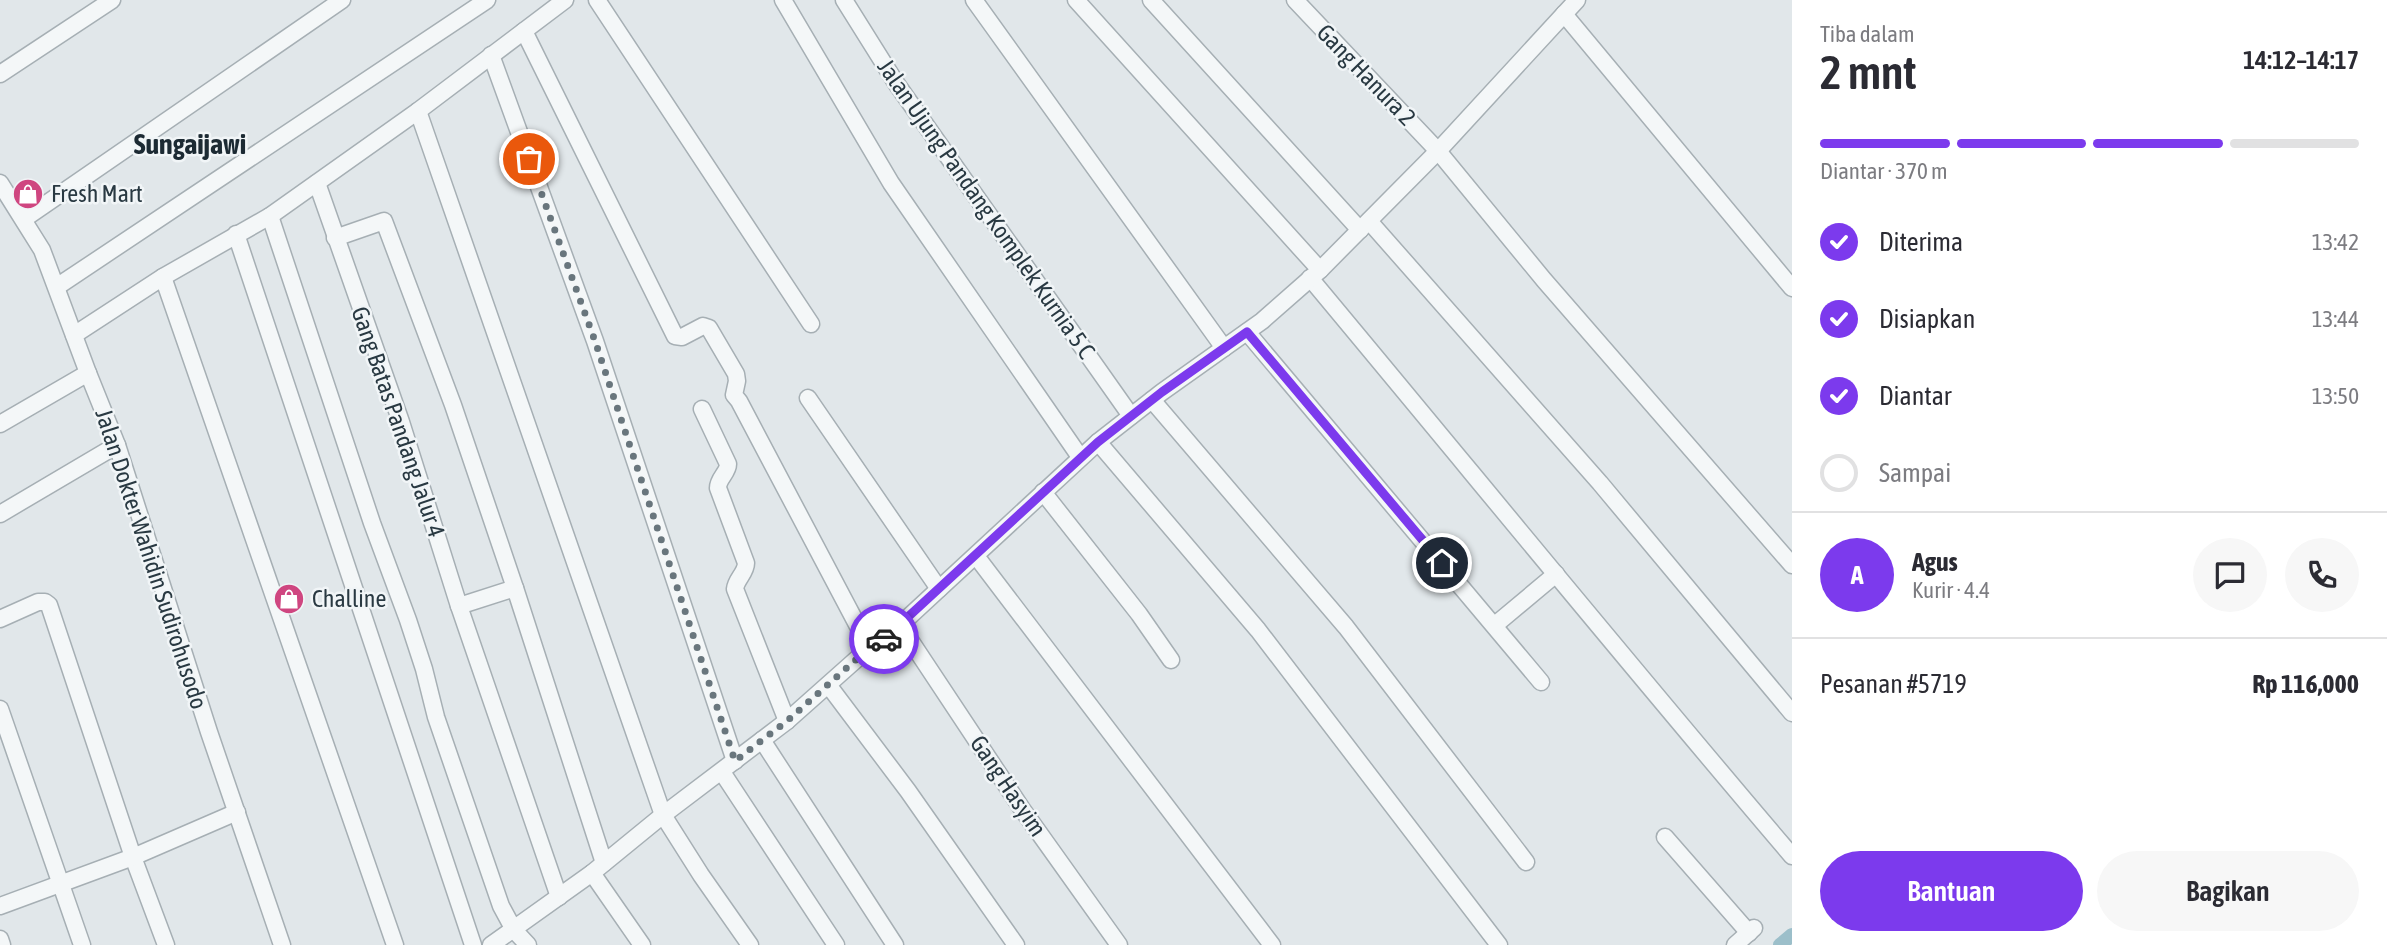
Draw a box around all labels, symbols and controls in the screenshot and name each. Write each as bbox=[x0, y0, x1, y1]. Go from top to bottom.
street label: Gang Hanura 2 bbox=[1312, 19, 1421, 131]
text: Tiba dalam bbox=[1820, 21, 1915, 47]
text: 14:12–14:17 bbox=[2243, 45, 2359, 75]
text: 2 mnt bbox=[1820, 46, 1917, 99]
street label: Jalan Ujung Pandang Komplek Kurnia 5 C bbox=[872, 54, 1101, 364]
district label: Sungaijawi bbox=[134, 128, 246, 160]
pin bbox=[499, 129, 559, 189]
icon: bag bbox=[510, 140, 548, 178]
text: Diantar · 370 m bbox=[1820, 158, 1948, 184]
shop icon: Fresh Mart bbox=[11, 177, 45, 211]
place label: Fresh Mart bbox=[51, 180, 143, 207]
icon: check bbox=[1820, 223, 1858, 261]
text: Diterima bbox=[1879, 227, 1963, 257]
text: 13:42 bbox=[2312, 229, 2359, 255]
icon: check bbox=[1820, 300, 1858, 338]
street label: Gang Batas Pandang Jalur 4 bbox=[346, 303, 451, 541]
text: Disiapkan bbox=[1879, 304, 1975, 334]
text: 13:44 bbox=[2312, 306, 2359, 332]
icon: check bbox=[1820, 377, 1858, 415]
text: Diantar bbox=[1879, 381, 1952, 411]
text: 13:50 bbox=[2312, 383, 2359, 409]
street label: Jalan Dokter Wahidin Sudirohusodo bbox=[90, 405, 213, 712]
text: Sampai bbox=[1879, 458, 1951, 488]
pin bbox=[1412, 533, 1472, 593]
button: chat bbox=[2193, 538, 2267, 612]
button: phone bbox=[2285, 538, 2359, 612]
icon: home bbox=[1423, 544, 1461, 582]
text: Agus bbox=[1912, 547, 1958, 577]
text: A bbox=[1851, 560, 1863, 590]
text: Kurir · 4.4 bbox=[1912, 577, 1990, 603]
shop icon: Challine bbox=[272, 582, 306, 616]
place label: Challine bbox=[312, 585, 386, 612]
courier bbox=[849, 604, 919, 674]
icon: car bbox=[865, 620, 903, 658]
text: Pesanan #5719 bbox=[1820, 669, 1967, 699]
text: Rp 116,000 bbox=[2252, 669, 2359, 699]
street label: Gang Hasyim bbox=[965, 730, 1052, 841]
button: Bantuan bbox=[1820, 851, 2083, 931]
button: Bagikan bbox=[2097, 851, 2359, 931]

